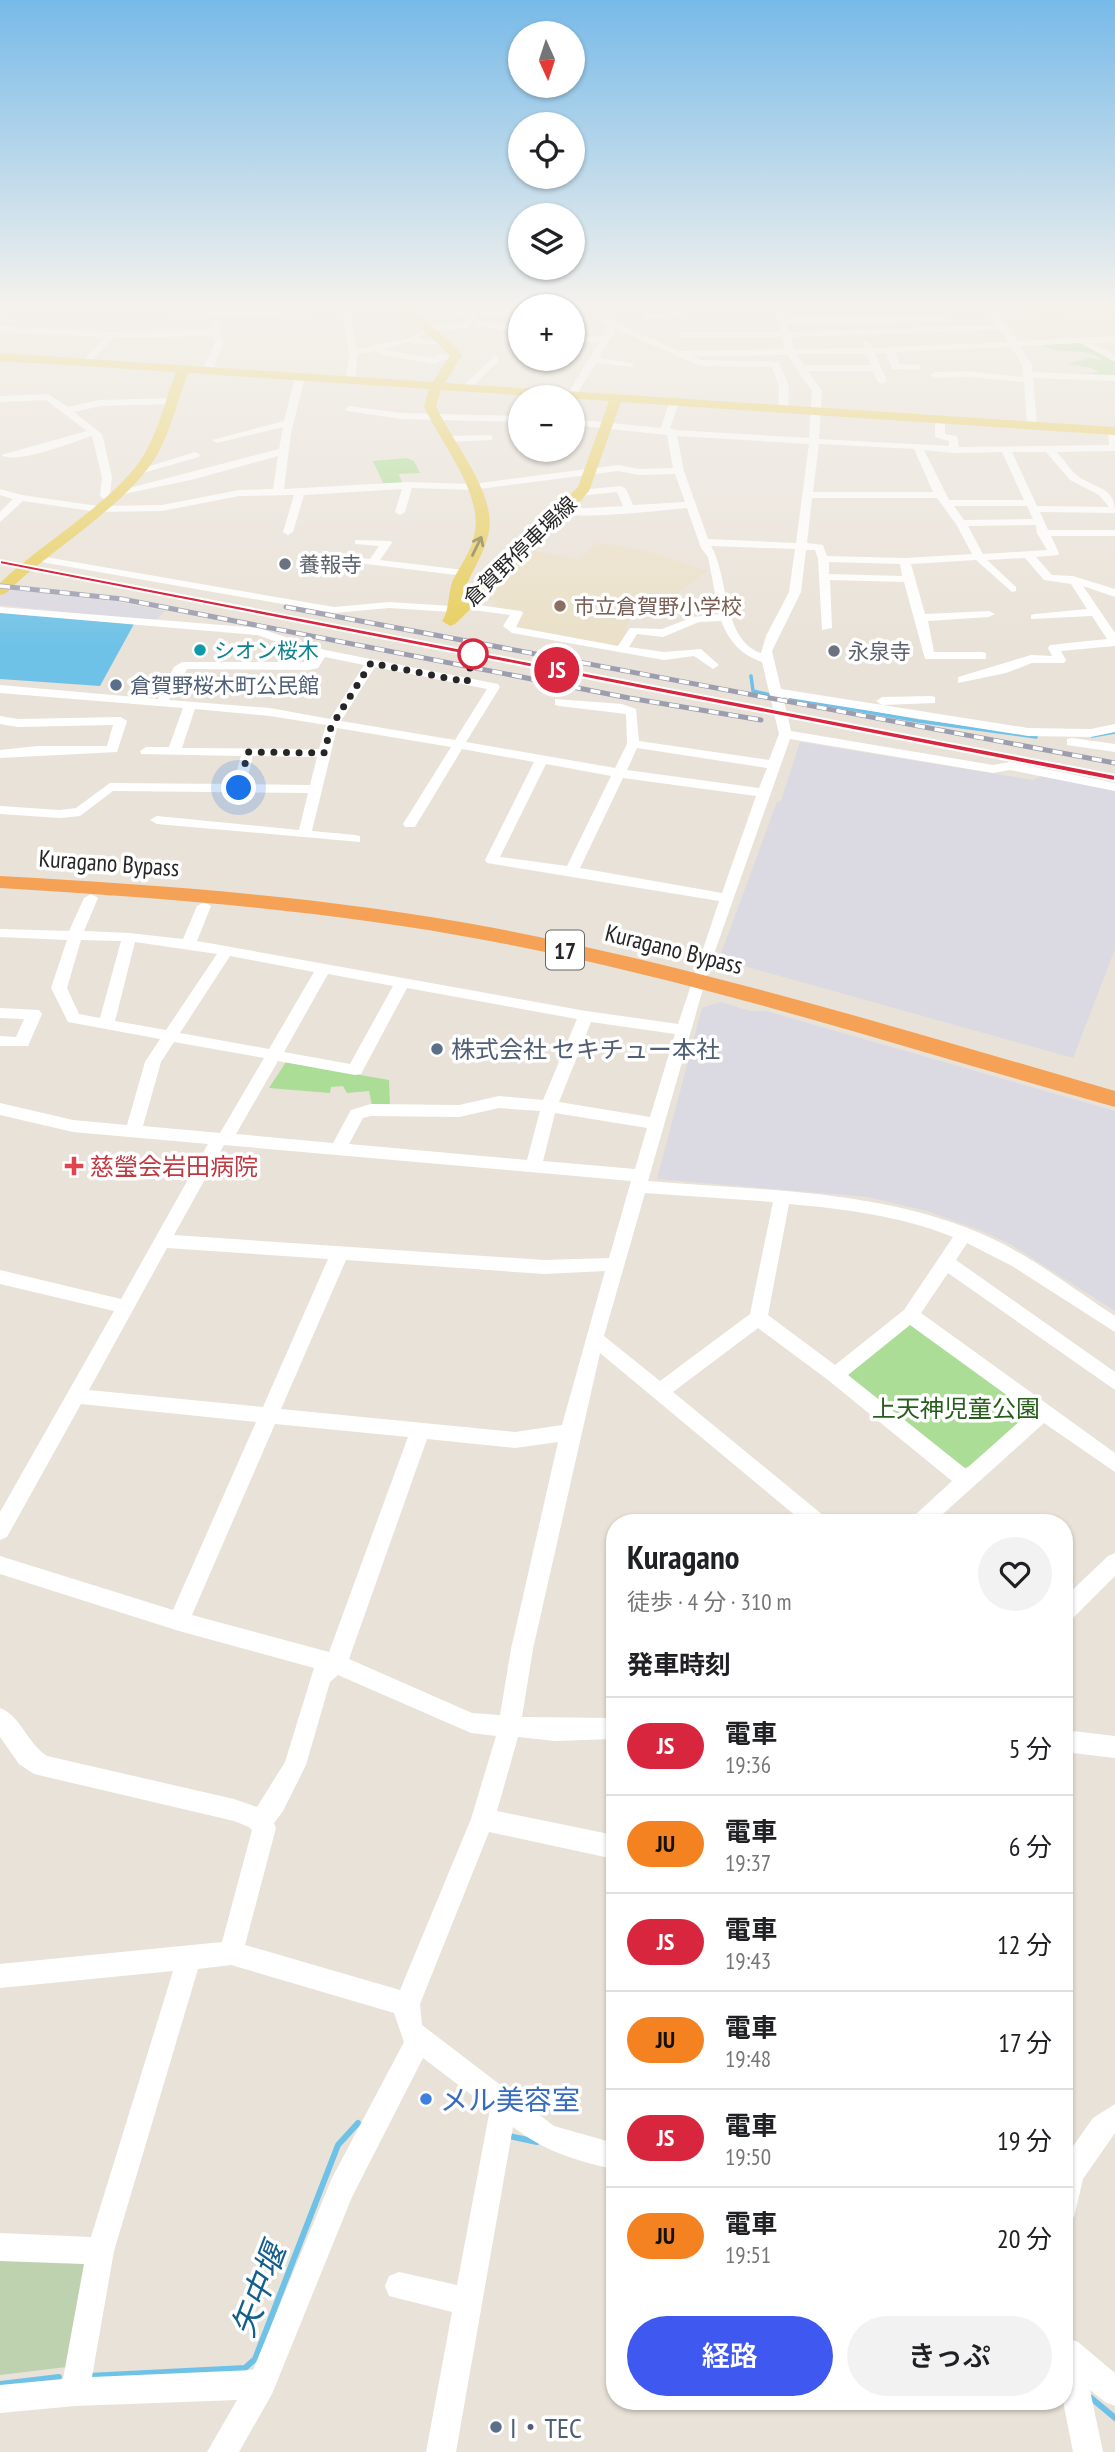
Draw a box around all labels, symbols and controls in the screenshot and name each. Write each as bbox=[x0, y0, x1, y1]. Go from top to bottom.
north arrow bbox=[508, 21, 584, 98]
map controls bbox=[508, 21, 585, 462]
button: locate bbox=[508, 112, 585, 189]
button: layers bbox=[508, 203, 585, 280]
button: + bbox=[508, 294, 585, 371]
button: − bbox=[508, 385, 585, 462]
street label: 倉賀野停車場線 bbox=[458, 490, 582, 612]
one-way arrow bbox=[471, 536, 484, 557]
place label: 養報寺 bbox=[299, 551, 362, 578]
marker: 養報寺 bbox=[277, 556, 293, 572]
place label: 市立倉賀野小学校 bbox=[574, 593, 742, 620]
marker: 市立倉賀野小学校 bbox=[552, 598, 568, 614]
place label: シオン桜木 bbox=[214, 637, 319, 664]
place label: 永泉寺 bbox=[848, 638, 911, 665]
unlabelled marker bbox=[458, 639, 488, 669]
marker: シオン桜木 bbox=[192, 642, 208, 658]
marker: 永泉寺 bbox=[826, 643, 842, 659]
line badge: JS bbox=[526, 647, 588, 693]
text: JS bbox=[548, 654, 566, 685]
place label: 倉賀野桜木町公民館 bbox=[130, 672, 319, 699]
marker: 倉賀野桜木町公民館 bbox=[108, 677, 124, 693]
your location bbox=[221, 770, 256, 805]
street label: Kuragano Bypass bbox=[38, 843, 180, 883]
street label: Kuragano Bypass bbox=[602, 917, 746, 981]
road number: 17 bbox=[546, 931, 584, 970]
place label: 株式会社 セキチュー本社 bbox=[451, 1034, 720, 1065]
marker: 株式会社 セキチュー本社 bbox=[429, 1041, 445, 1057]
place label: 慈瑩会岩田病院 bbox=[90, 1151, 258, 1182]
marker: 慈瑩会岩田病院 bbox=[64, 1156, 84, 1176]
park label: 上天神児童公園 bbox=[872, 1393, 1040, 1424]
text: Kuragano bbox=[627, 1535, 739, 1578]
button: heart bbox=[978, 1537, 1052, 1611]
text: 徒歩 · 4 分 · 310 m bbox=[627, 1587, 791, 1616]
text: 発車時刻 bbox=[627, 1648, 731, 1681]
text: 電車 bbox=[725, 1717, 777, 1750]
text: JS bbox=[657, 1730, 674, 1761]
text: 5 分 bbox=[1009, 1732, 1052, 1765]
text: 19:36 bbox=[725, 1750, 771, 1779]
text: 電車 bbox=[725, 1815, 777, 1848]
text: JU bbox=[656, 1828, 675, 1859]
text: 6 分 bbox=[1009, 1830, 1052, 1863]
text: 19:37 bbox=[725, 1848, 771, 1877]
text: 電車 bbox=[725, 1913, 777, 1946]
text: JS bbox=[657, 1926, 674, 1957]
text: 12 分 bbox=[997, 1928, 1052, 1961]
text: 19:43 bbox=[725, 1946, 771, 1975]
text: 電車 bbox=[725, 2011, 777, 2044]
text: JU bbox=[656, 2024, 675, 2055]
text: 17 分 bbox=[998, 2026, 1052, 2059]
text: 19:48 bbox=[725, 2044, 771, 2073]
place label: メル美容室 bbox=[440, 2081, 580, 2118]
marker: メル美容室 bbox=[418, 2091, 434, 2107]
text: 電車 bbox=[725, 2109, 777, 2142]
text: JS bbox=[657, 2122, 674, 2153]
text: 19 分 bbox=[997, 2124, 1052, 2157]
text: 19:50 bbox=[725, 2142, 771, 2171]
text: 電車 bbox=[725, 2207, 777, 2240]
text: JU bbox=[656, 2220, 675, 2251]
text: 20 分 bbox=[997, 2222, 1052, 2255]
water label: 矢中堰 bbox=[221, 2233, 297, 2342]
text: 19:51 bbox=[725, 2240, 771, 2269]
button: 経路 bbox=[627, 2316, 833, 2396]
button: きっぷ bbox=[847, 2316, 1052, 2396]
place label: I・TEC bbox=[510, 2409, 582, 2446]
marker: I・TEC bbox=[488, 2419, 504, 2435]

